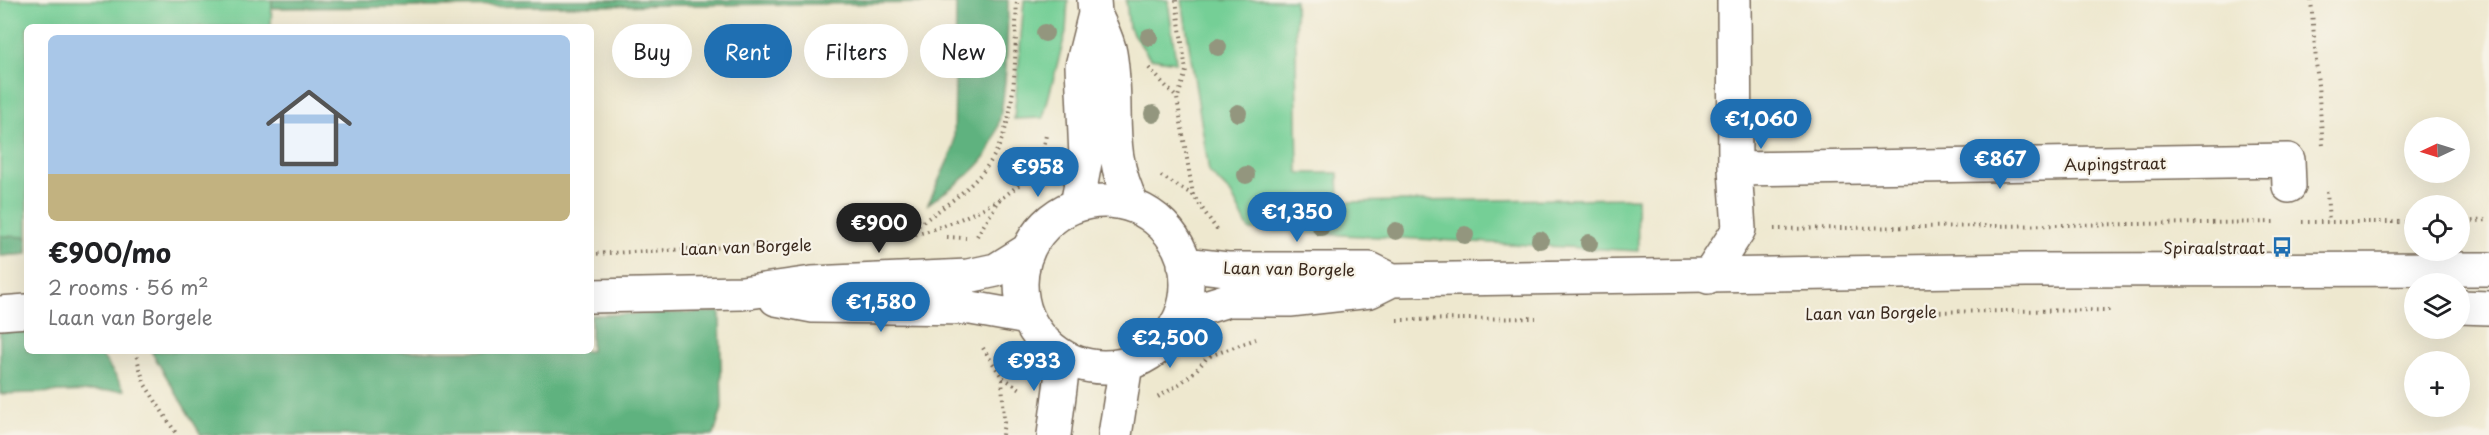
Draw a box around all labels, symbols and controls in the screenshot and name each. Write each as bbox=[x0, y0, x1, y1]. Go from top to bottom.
chip: Buy bbox=[612, 24, 692, 78]
chip: Rent bbox=[704, 24, 792, 78]
chip: Filters bbox=[804, 24, 908, 78]
chip: New bbox=[920, 24, 1006, 78]
icon: home bbox=[255, 74, 363, 182]
pin: €1,060 bbox=[1712, 99, 1810, 150]
text: €1,060 bbox=[1724, 103, 1798, 133]
north arrow bbox=[2404, 117, 2470, 183]
map controls bbox=[2404, 117, 2470, 417]
pin: €867 bbox=[1964, 139, 2036, 190]
text: €867 bbox=[1974, 143, 2026, 173]
pin: €958 bbox=[1002, 147, 1074, 198]
street label: Aupingstraat bbox=[2064, 150, 2167, 176]
text: €958 bbox=[1012, 151, 1064, 181]
pin: €1,350 bbox=[1248, 192, 1346, 243]
button: locate bbox=[2404, 195, 2470, 261]
text: €1,350 bbox=[1261, 196, 1333, 226]
pin: €900 bbox=[843, 203, 915, 254]
text: €900 bbox=[850, 207, 908, 237]
street label: Laan van Borgele bbox=[680, 232, 812, 260]
text: €900/mo bbox=[48, 233, 171, 272]
place label: Spiraalstraat bbox=[2163, 235, 2265, 259]
bus stop icon: Spiraalstraat bbox=[2270, 235, 2294, 259]
street label: Laan van Borgele bbox=[1223, 255, 1355, 281]
text: 2 rooms · 56 m² bbox=[48, 272, 209, 302]
button: layers bbox=[2404, 273, 2470, 339]
pin: €1,580 bbox=[832, 282, 930, 333]
text: €1,580 bbox=[846, 286, 916, 316]
street label: Laan van Borgele bbox=[1805, 299, 1937, 325]
text: Laan van Borgele bbox=[48, 302, 213, 332]
pin: €2,500 bbox=[1121, 318, 1219, 369]
text: €2,500 bbox=[1132, 322, 1208, 352]
pin: €933 bbox=[998, 341, 1070, 392]
text: €933 bbox=[1007, 345, 1061, 375]
button: + bbox=[2404, 351, 2470, 417]

